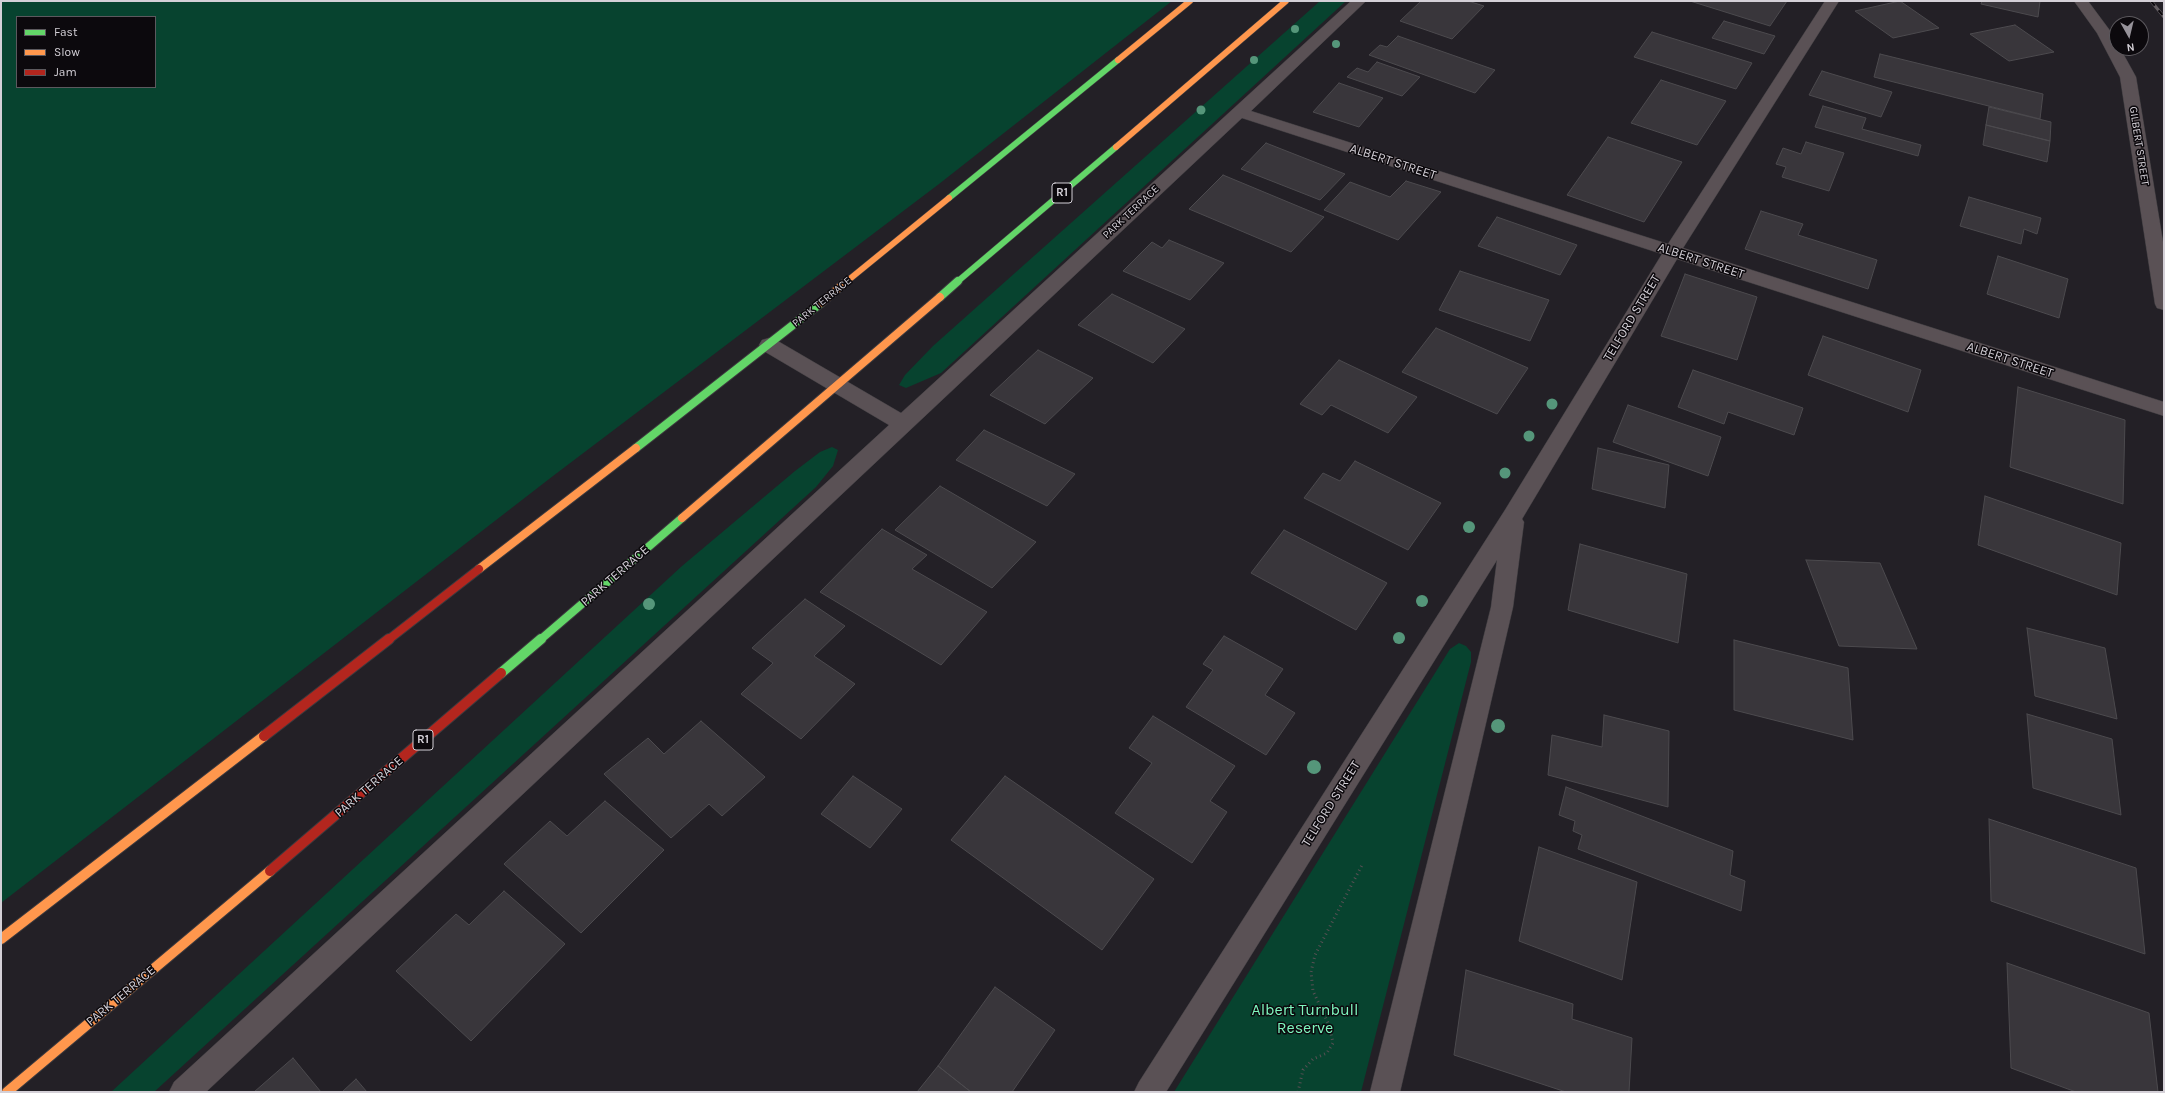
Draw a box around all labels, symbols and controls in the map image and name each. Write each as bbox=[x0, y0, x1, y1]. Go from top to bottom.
legend bbox=[16, 16, 156, 88]
north arrow bbox=[2109, 16, 2149, 56]
text: Fast bbox=[54, 25, 77, 39]
text: N bbox=[2126, 40, 2135, 54]
text: Slow bbox=[54, 45, 80, 59]
text: Jam bbox=[54, 65, 77, 79]
street label: GILBERT STREET bbox=[2126, 105, 2152, 187]
street label: ALBERT STREET bbox=[1348, 141, 1438, 183]
street label: PARK TERRACE bbox=[1100, 182, 1162, 242]
road number: R1 bbox=[1052, 183, 1072, 203]
street label: ALBERT STREET bbox=[1656, 240, 1746, 282]
street label: TELFORD STREET bbox=[1600, 272, 1664, 364]
street label: PARK TERRACE bbox=[790, 274, 854, 330]
street label: ALBERT STREET bbox=[1965, 339, 2055, 381]
street label: PARK TERRACE bbox=[578, 542, 652, 610]
road number: R1 bbox=[413, 730, 433, 750]
street label: PARK TERRACE bbox=[332, 753, 406, 821]
street label: TELFORD STREET bbox=[1298, 758, 1364, 850]
street label: PARK TERRACE bbox=[83, 963, 159, 1029]
park label: Albert Turnbull Reserve bbox=[1251, 1000, 1359, 1038]

